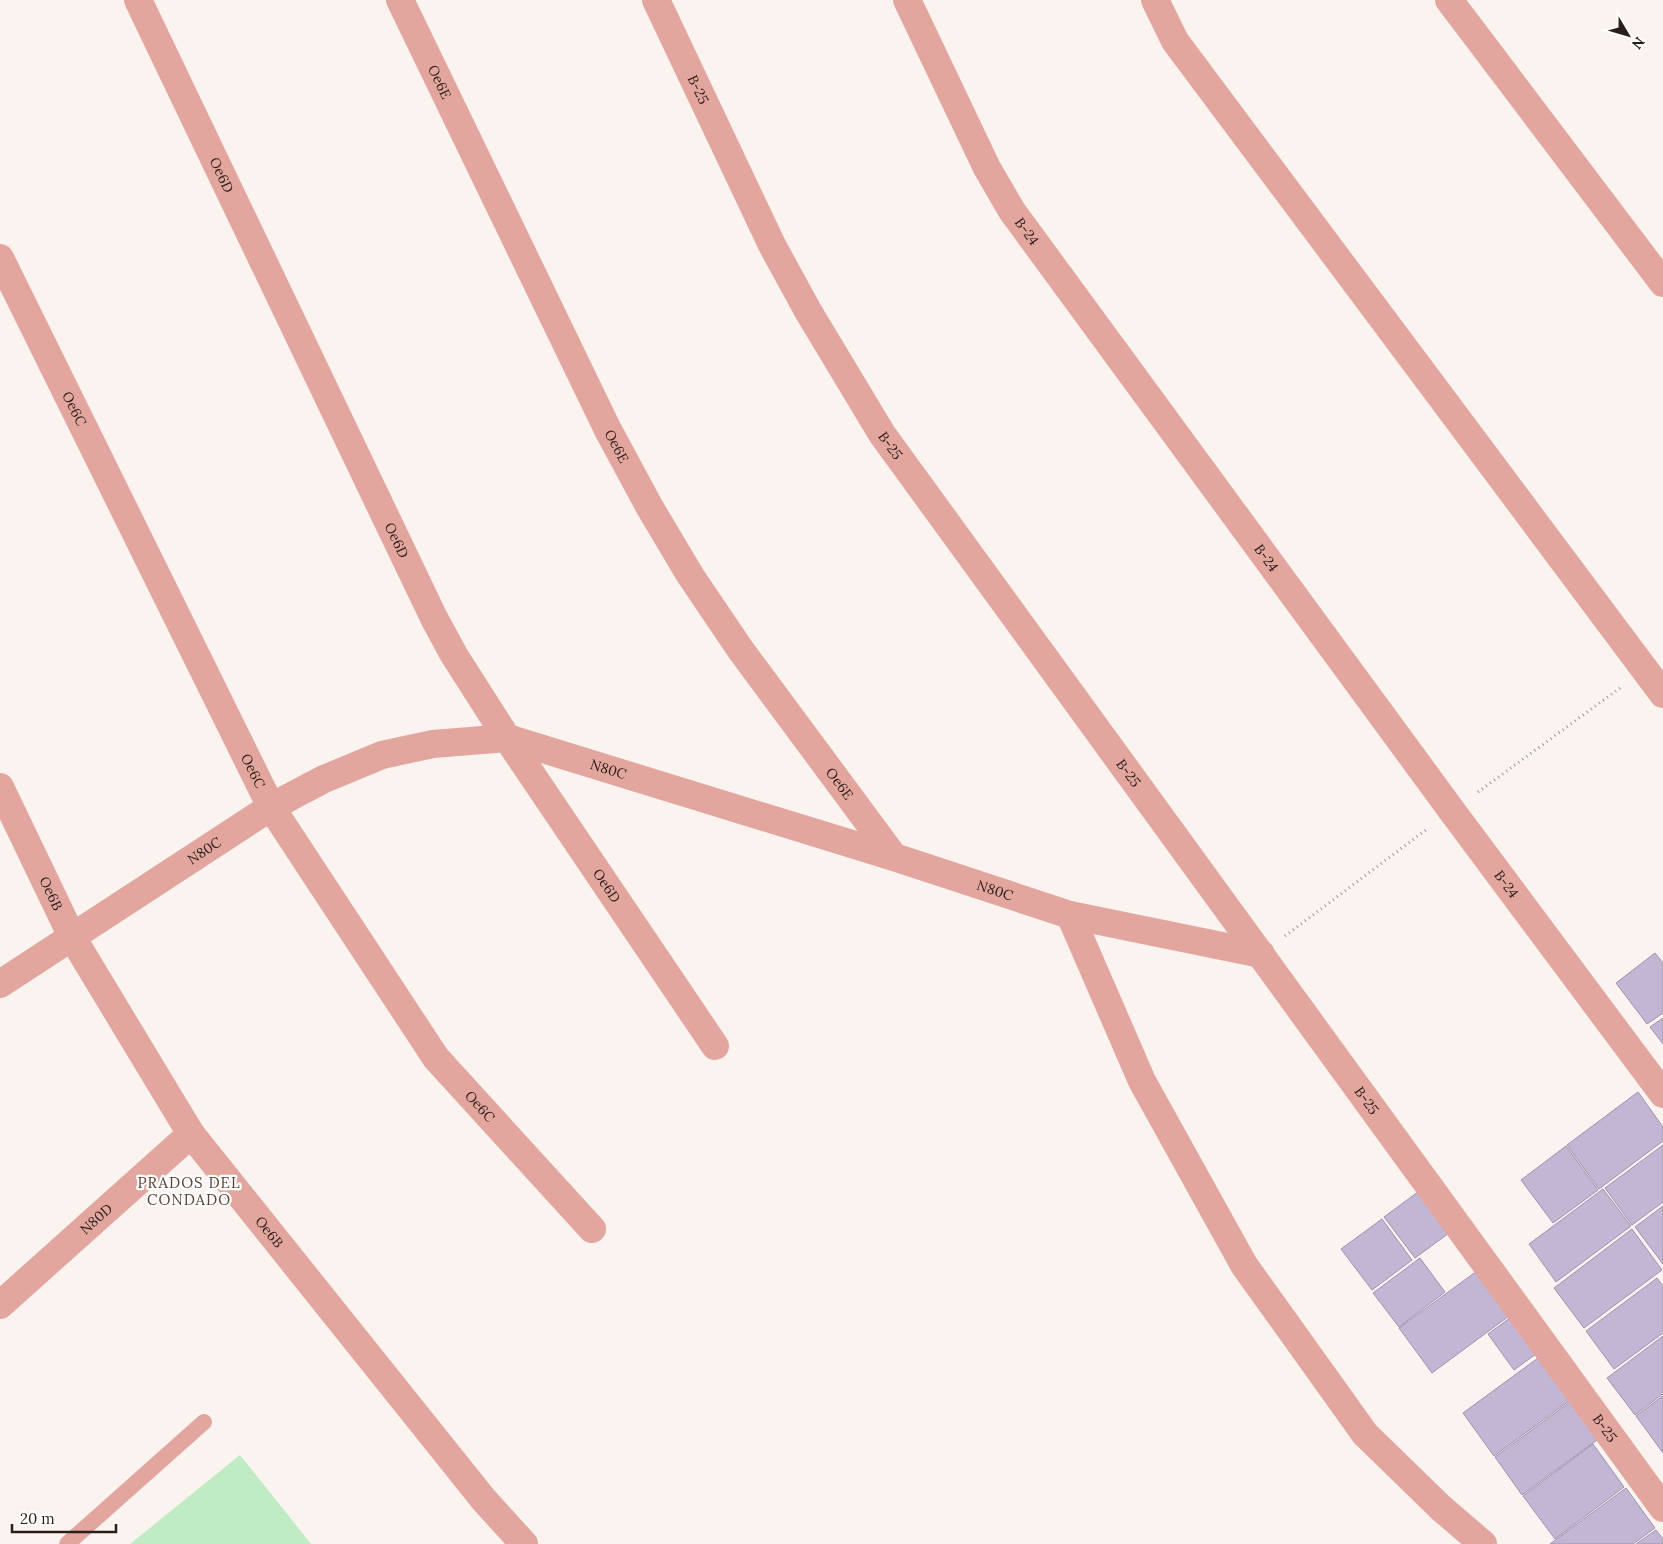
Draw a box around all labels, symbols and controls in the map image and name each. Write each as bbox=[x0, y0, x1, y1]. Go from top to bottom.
north arrow bbox=[1603, 10, 1653, 60]
text: N bbox=[1628, 33, 1649, 53]
street label: Oe6E bbox=[424, 62, 456, 102]
street label: B-25 bbox=[684, 72, 713, 107]
street label: Oe6D bbox=[206, 154, 238, 196]
street label: B-24 bbox=[1011, 214, 1043, 249]
street label: Oe6C bbox=[58, 388, 91, 429]
street label: Oe6E bbox=[600, 426, 633, 466]
street label: B-25 bbox=[874, 428, 907, 463]
street label: Oe6D bbox=[381, 520, 413, 561]
street label: B-24 bbox=[1250, 541, 1283, 576]
street label: Oe6C bbox=[237, 751, 269, 791]
street label: N80C bbox=[588, 755, 629, 783]
street label: B-25 bbox=[1112, 755, 1145, 791]
street label: Oe6E bbox=[822, 764, 858, 803]
street label: N80C bbox=[184, 833, 225, 868]
street label: Oe6D bbox=[589, 865, 625, 906]
street label: B-24 bbox=[1490, 867, 1523, 902]
street label: Oe6B bbox=[35, 874, 67, 914]
street label: N80C bbox=[975, 876, 1016, 905]
street label: B-25 bbox=[1351, 1083, 1383, 1118]
street label: Oe6C bbox=[461, 1087, 499, 1126]
district label: PRADOS DEL CONDADO bbox=[137, 1173, 241, 1209]
street label: N80D bbox=[76, 1200, 116, 1238]
street label: Oe6B bbox=[251, 1212, 288, 1252]
street label: B-25 bbox=[1589, 1411, 1621, 1446]
scale bar bbox=[12, 1502, 116, 1534]
text: 20 m bbox=[20, 1509, 55, 1528]

